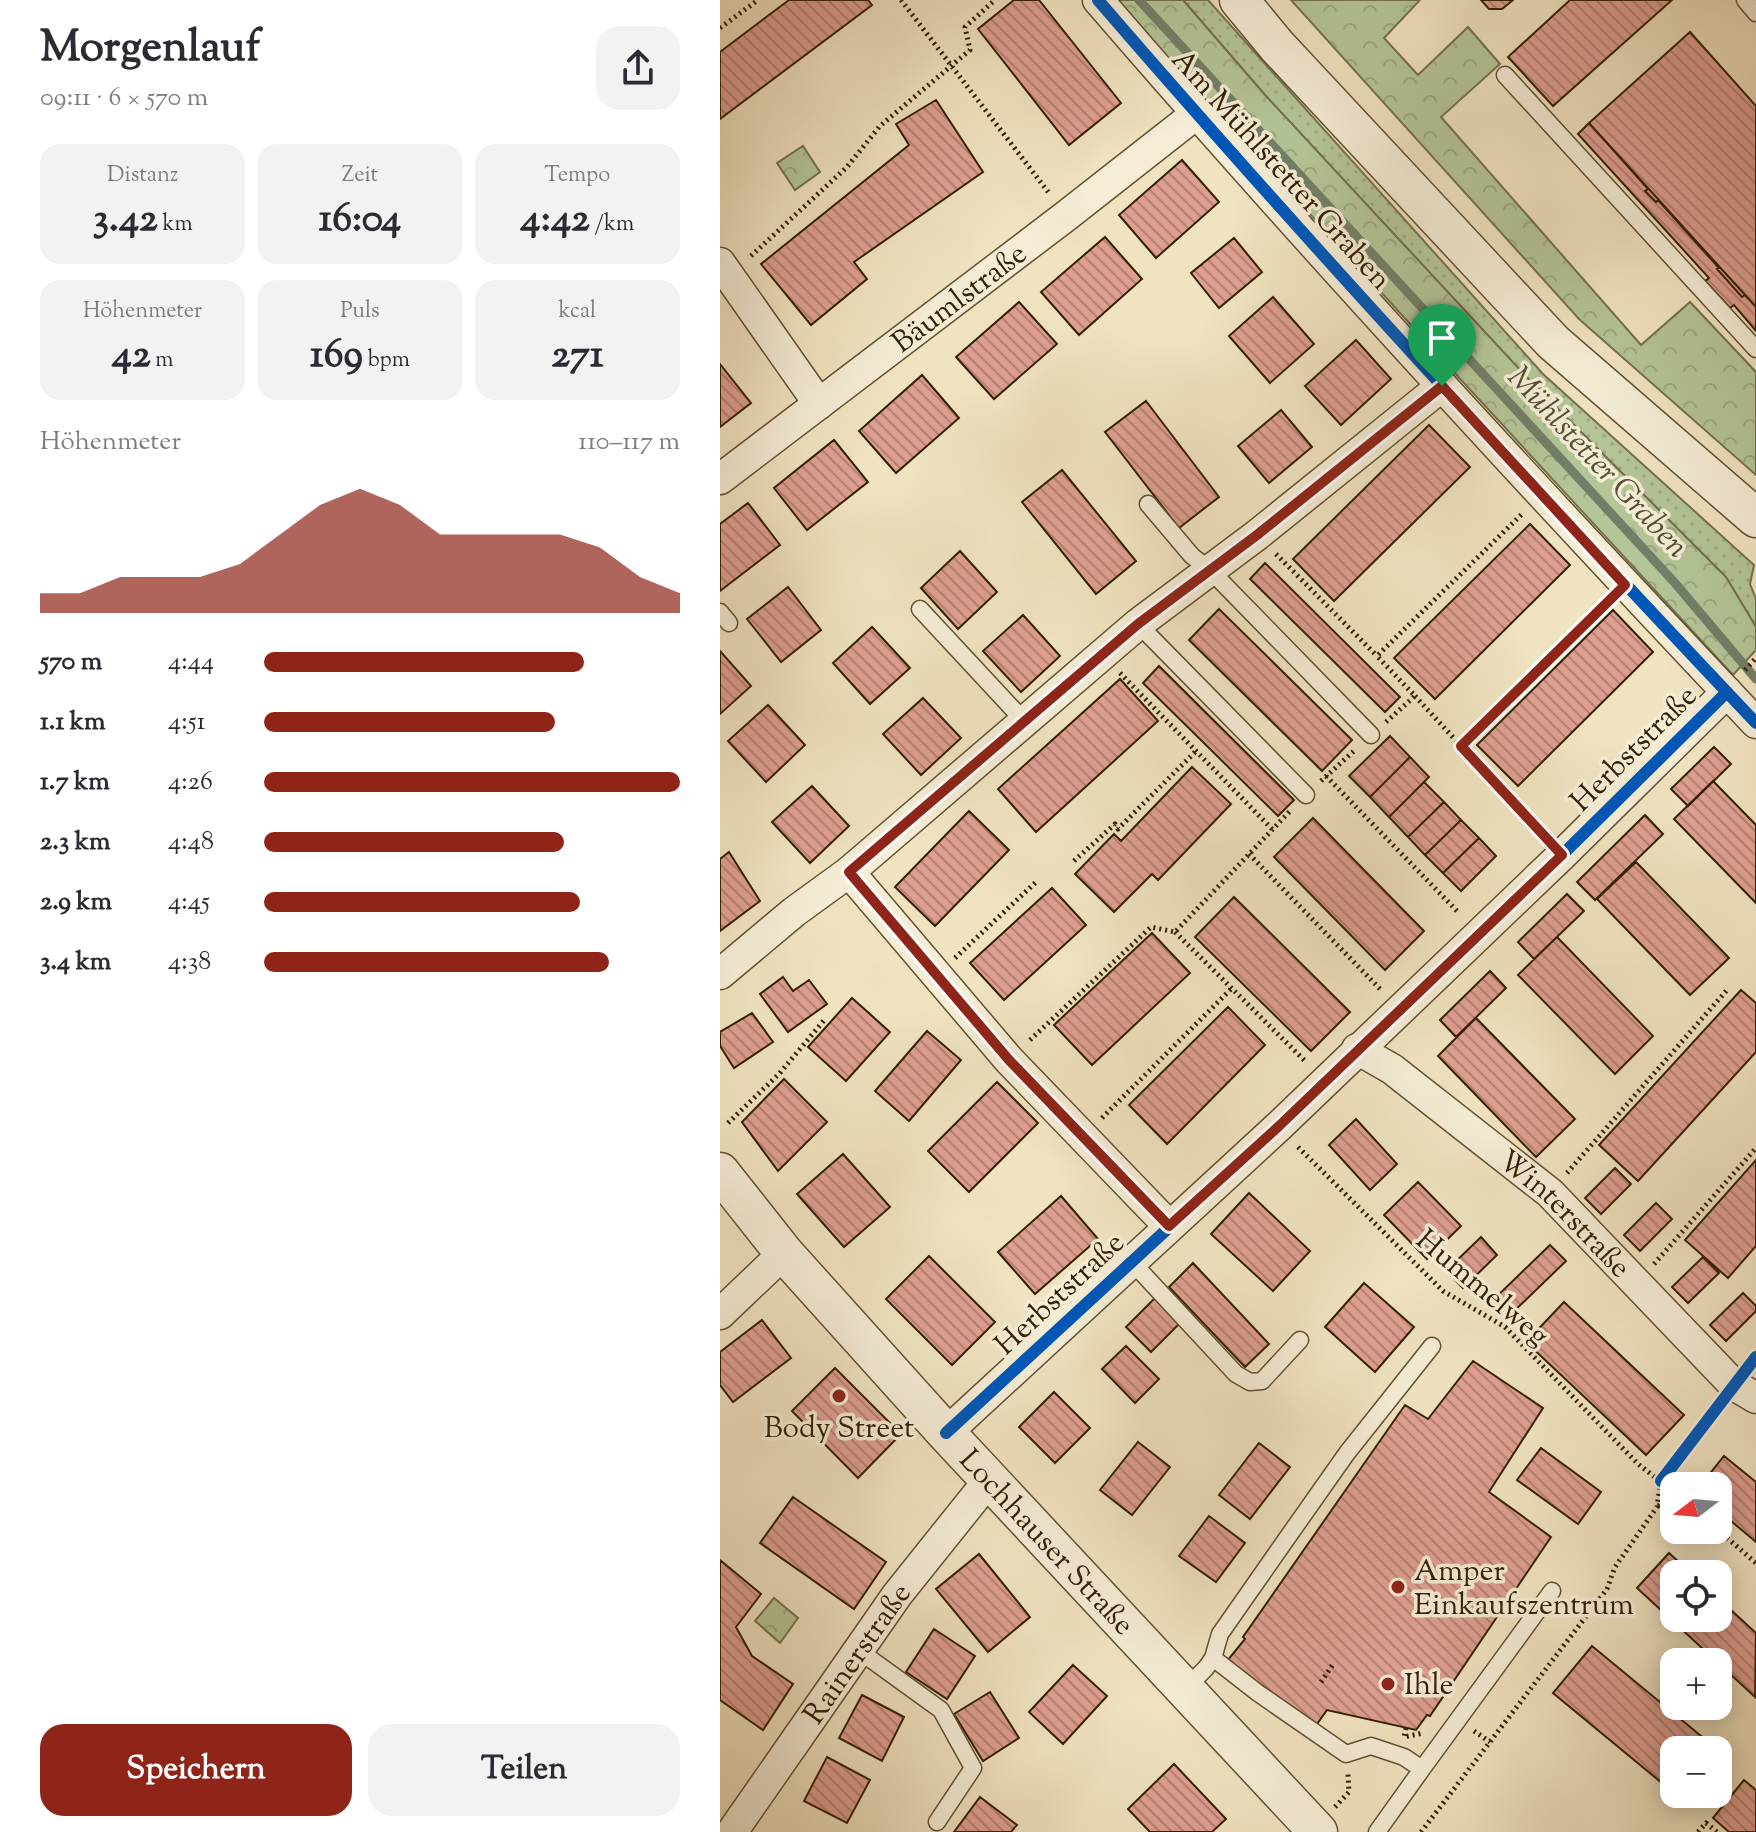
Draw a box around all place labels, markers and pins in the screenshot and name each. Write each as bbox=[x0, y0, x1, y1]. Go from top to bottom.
pin bbox=[1408, 304, 1476, 386]
marker: Body Street bbox=[830, 1387, 848, 1405]
place label: Body Street bbox=[764, 1408, 914, 1451]
place label: Amper Einkaufszentrum bbox=[1414, 1551, 1634, 1628]
marker: Amper Einkaufszentrum bbox=[1389, 1578, 1407, 1596]
place label: Ihle bbox=[1404, 1665, 1454, 1708]
marker: Ihle bbox=[1379, 1675, 1397, 1693]

